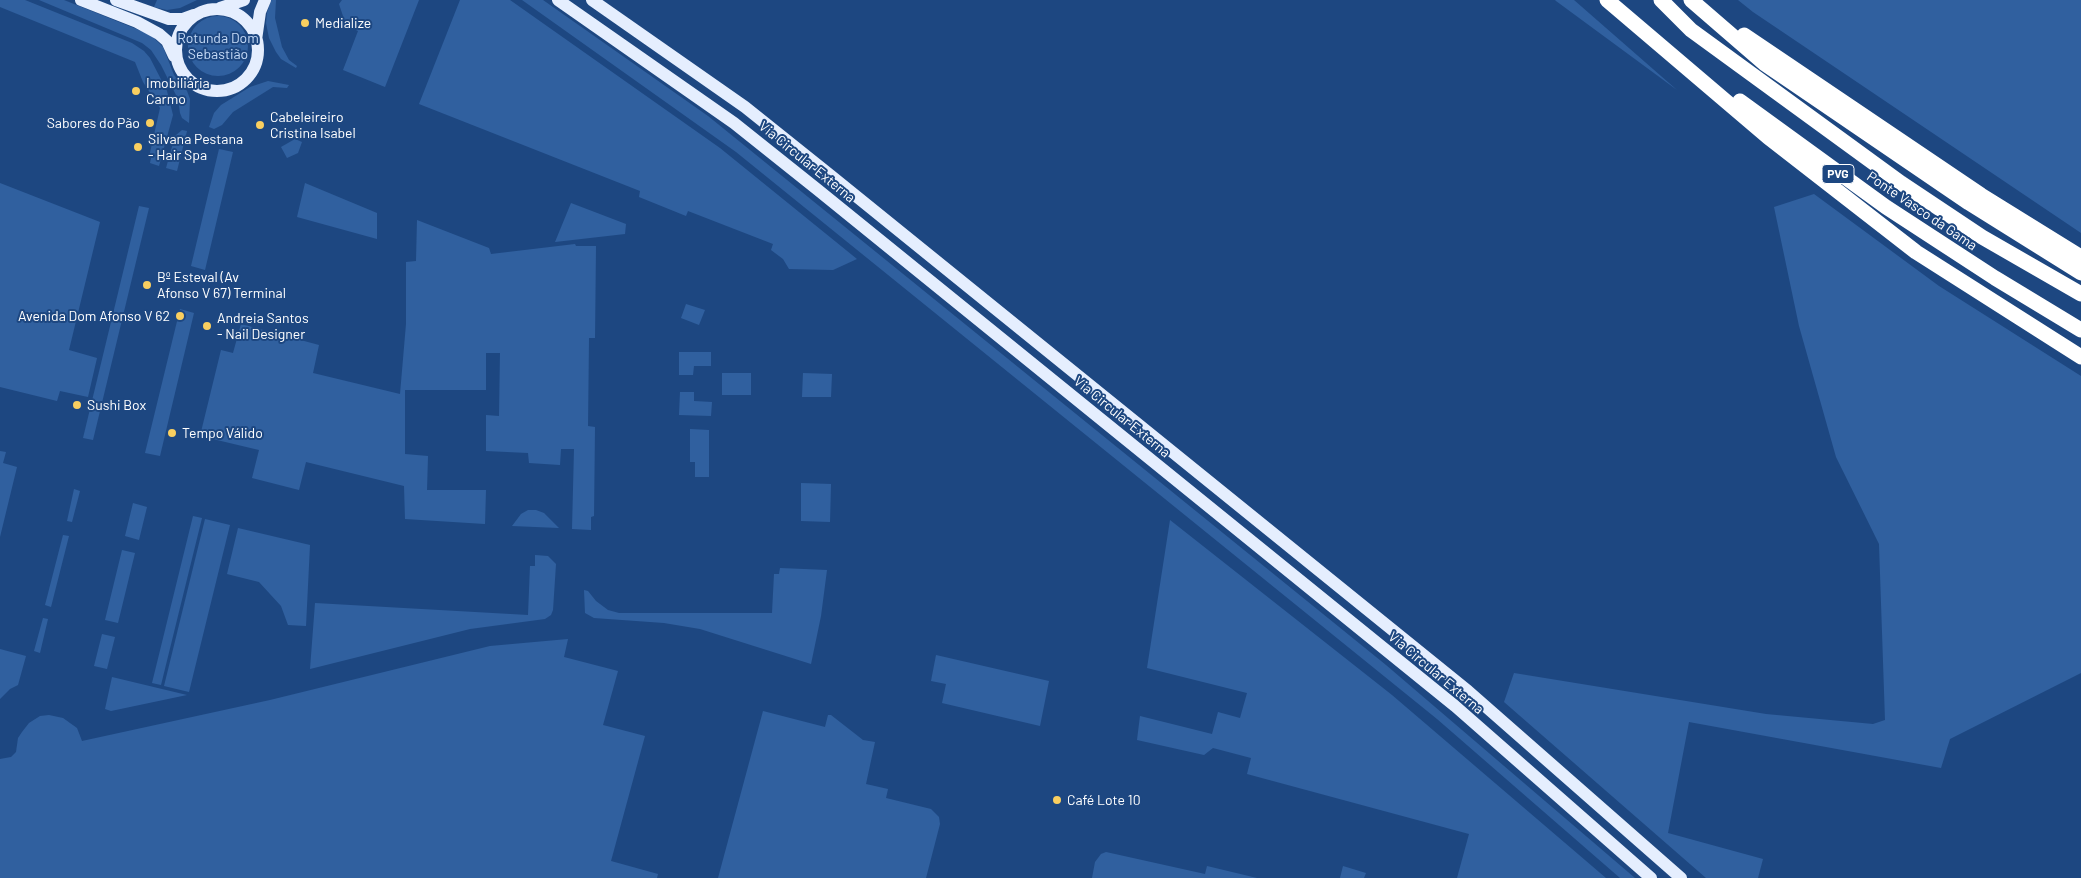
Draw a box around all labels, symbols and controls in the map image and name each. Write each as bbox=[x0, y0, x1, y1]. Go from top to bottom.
place label: Medialize bbox=[315, 15, 371, 31]
marker: Medialize bbox=[299, 17, 311, 29]
park label: Rotunda Dom Sebastião bbox=[177, 30, 259, 62]
place label: Imobiliária Carmo bbox=[146, 75, 210, 108]
marker: Imobiliária Carmo bbox=[130, 85, 142, 97]
place label: Cabeleireiro Cristina Isabel bbox=[270, 109, 356, 142]
place label: Sabores do Pão bbox=[47, 115, 140, 131]
marker: Sabores do Pão bbox=[144, 117, 156, 129]
street label: Via Circular Externa bbox=[755, 118, 859, 206]
marker: Cabeleireiro Cristina Isabel bbox=[254, 119, 266, 131]
place label: Silvana Pestana - Hair Spa bbox=[148, 131, 243, 164]
marker: Silvana Pestana - Hair Spa bbox=[132, 141, 144, 153]
road number: PVG bbox=[1822, 164, 1854, 183]
street label: Ponte Vasco da Gama bbox=[1864, 168, 1980, 254]
place label: Bº Esteval (Av Afonso V 67) Terminal bbox=[157, 269, 286, 302]
marker: Bº Esteval (Av Afonso V 67) Terminal bbox=[141, 279, 153, 291]
place label: Avenida Dom Afonso V 62 bbox=[18, 308, 170, 324]
marker: Avenida Dom Afonso V 62 bbox=[174, 310, 186, 322]
place label: Andreia Santos - Nail Designer bbox=[217, 310, 309, 342]
marker: Andreia Santos - Nail Designer bbox=[201, 320, 213, 332]
street label: Via Circular Externa bbox=[1070, 373, 1174, 461]
place label: Sushi Box bbox=[87, 397, 146, 413]
marker: Sushi Box bbox=[71, 399, 83, 411]
place label: Tempo Válido bbox=[182, 425, 263, 441]
marker: Tempo Válido bbox=[166, 427, 178, 439]
street label: Via Circular Externa bbox=[1385, 628, 1487, 718]
place label: Café Lote 10 bbox=[1067, 792, 1141, 808]
marker: Café Lote 10 bbox=[1051, 794, 1063, 806]

